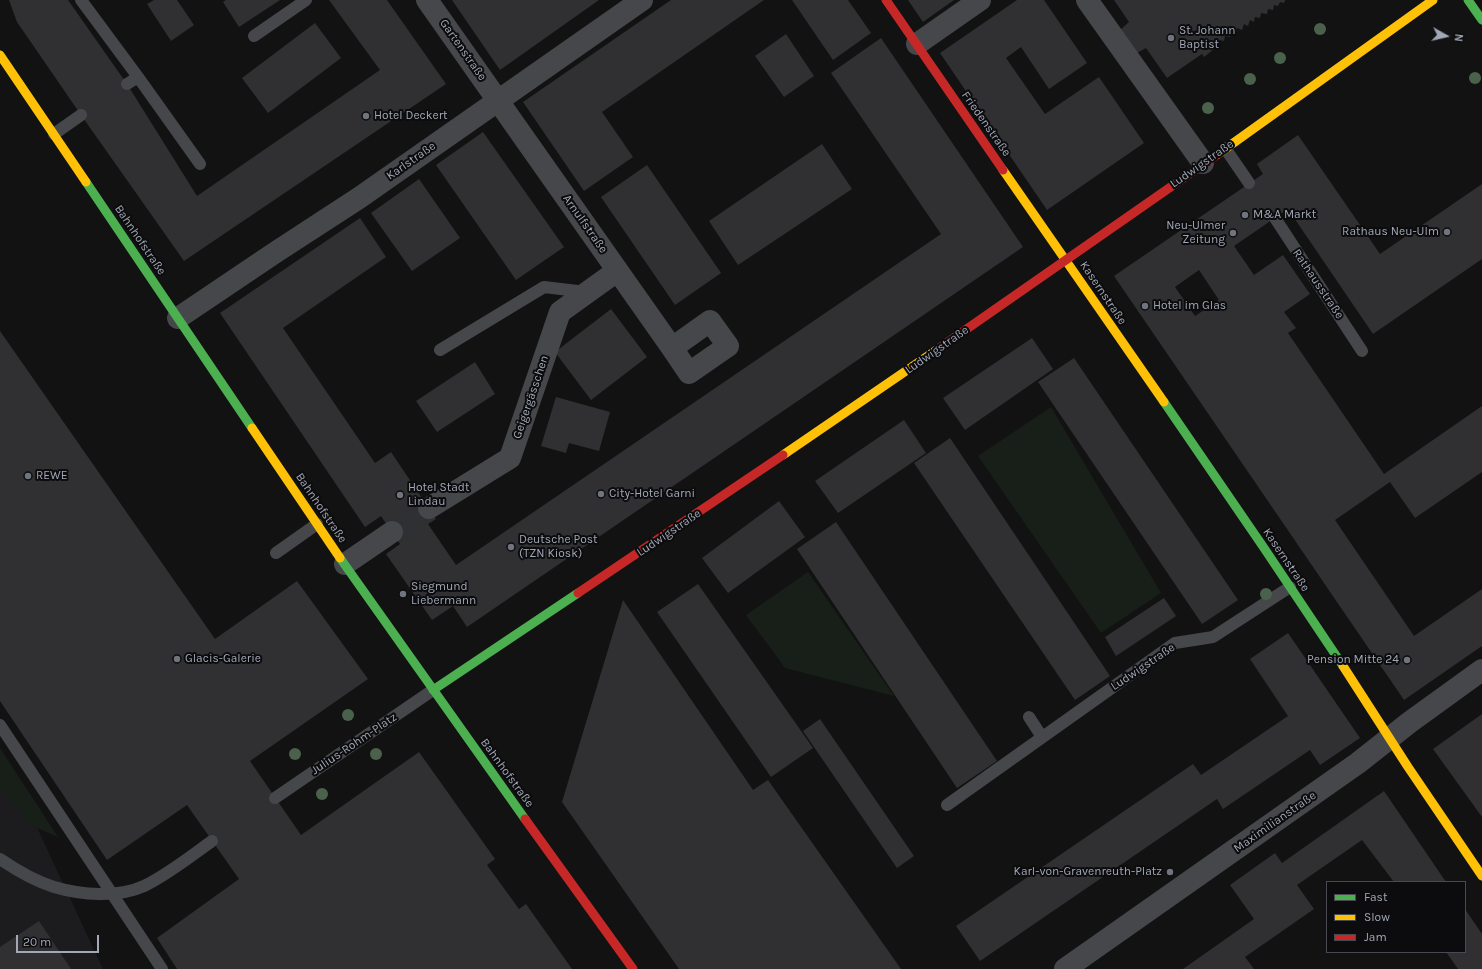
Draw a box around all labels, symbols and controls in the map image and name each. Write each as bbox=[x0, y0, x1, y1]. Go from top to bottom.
street label: Gartenstraße bbox=[436, 16, 490, 84]
north arrow bbox=[1426, 16, 1466, 56]
place label: St. Johann Baptist bbox=[1179, 24, 1235, 52]
marker: St. Johann Baptist bbox=[1166, 33, 1176, 43]
text: N bbox=[1451, 33, 1465, 43]
street label: Friedenstraße bbox=[958, 89, 1014, 159]
place label: Hotel Deckert bbox=[374, 109, 448, 123]
marker: Hotel Deckert bbox=[361, 111, 371, 121]
street label: Ludwigstraße bbox=[1167, 137, 1237, 191]
street label: Karlstraße bbox=[384, 139, 438, 183]
street label: Arnulfstraße bbox=[560, 192, 610, 256]
street label: Bahnhofstraße bbox=[111, 202, 169, 278]
place label: M&A Markt bbox=[1253, 208, 1316, 222]
marker: M&A Markt bbox=[1240, 210, 1250, 220]
place label: Neu-Ulmer Zeitung bbox=[1166, 219, 1225, 247]
place label: Rathaus Neu-Ulm bbox=[1342, 225, 1439, 239]
marker: Rathaus Neu-Ulm bbox=[1442, 227, 1452, 237]
marker: Neu-Ulmer Zeitung bbox=[1228, 228, 1238, 238]
street label: Rathausstraße bbox=[1289, 246, 1347, 322]
street label: Kasernstraße bbox=[1077, 259, 1129, 327]
place label: Hotel im Glas bbox=[1153, 299, 1226, 313]
marker: Hotel im Glas bbox=[1140, 301, 1150, 311]
street label: Ludwigstraße bbox=[902, 323, 972, 377]
street label: Geigergässchen bbox=[510, 353, 552, 441]
place label: REWE bbox=[36, 469, 68, 483]
street label: Bahnhofstraße bbox=[292, 470, 350, 546]
marker: REWE bbox=[23, 471, 33, 481]
place label: Hotel Stadt Lindau bbox=[408, 481, 469, 509]
place label: City-Hotel Garni bbox=[609, 487, 695, 501]
marker: City-Hotel Garni bbox=[596, 489, 606, 499]
marker: Hotel Stadt Lindau bbox=[395, 490, 405, 500]
street label: Ludwigstraße bbox=[634, 506, 704, 560]
street label: Kasernstraße bbox=[1260, 526, 1312, 594]
place label: Deutsche Post (TZN Kiosk) bbox=[519, 533, 598, 561]
marker: Deutsche Post (TZN Kiosk) bbox=[506, 542, 516, 552]
place label: Siegmund Liebermann bbox=[411, 580, 476, 608]
marker: Siegmund Liebermann bbox=[398, 589, 408, 599]
street label: Ludwigstraße bbox=[1108, 640, 1178, 694]
place label: Glacis-Galerie bbox=[185, 652, 261, 666]
place label: Pension Mitte 24 bbox=[1307, 653, 1399, 667]
marker: Glacis-Galerie bbox=[172, 654, 182, 664]
marker: Pension Mitte 24 bbox=[1402, 655, 1412, 665]
street label: Julius-Rohm-Platz bbox=[308, 710, 400, 778]
street label: Bahnhofstraße bbox=[477, 736, 537, 810]
street label: Maximilianstraße bbox=[1231, 788, 1319, 856]
place label: Karl-von-Gravenreuth-Platz bbox=[1014, 865, 1162, 879]
marker: Karl-von-Gravenreuth-Platz bbox=[1165, 867, 1175, 877]
legend bbox=[1326, 881, 1466, 953]
text: Fast bbox=[1364, 890, 1387, 904]
text: Slow bbox=[1364, 910, 1390, 924]
scale bar bbox=[18, 927, 101, 953]
text: Jam bbox=[1364, 930, 1387, 944]
text: 20 m bbox=[23, 935, 51, 949]

